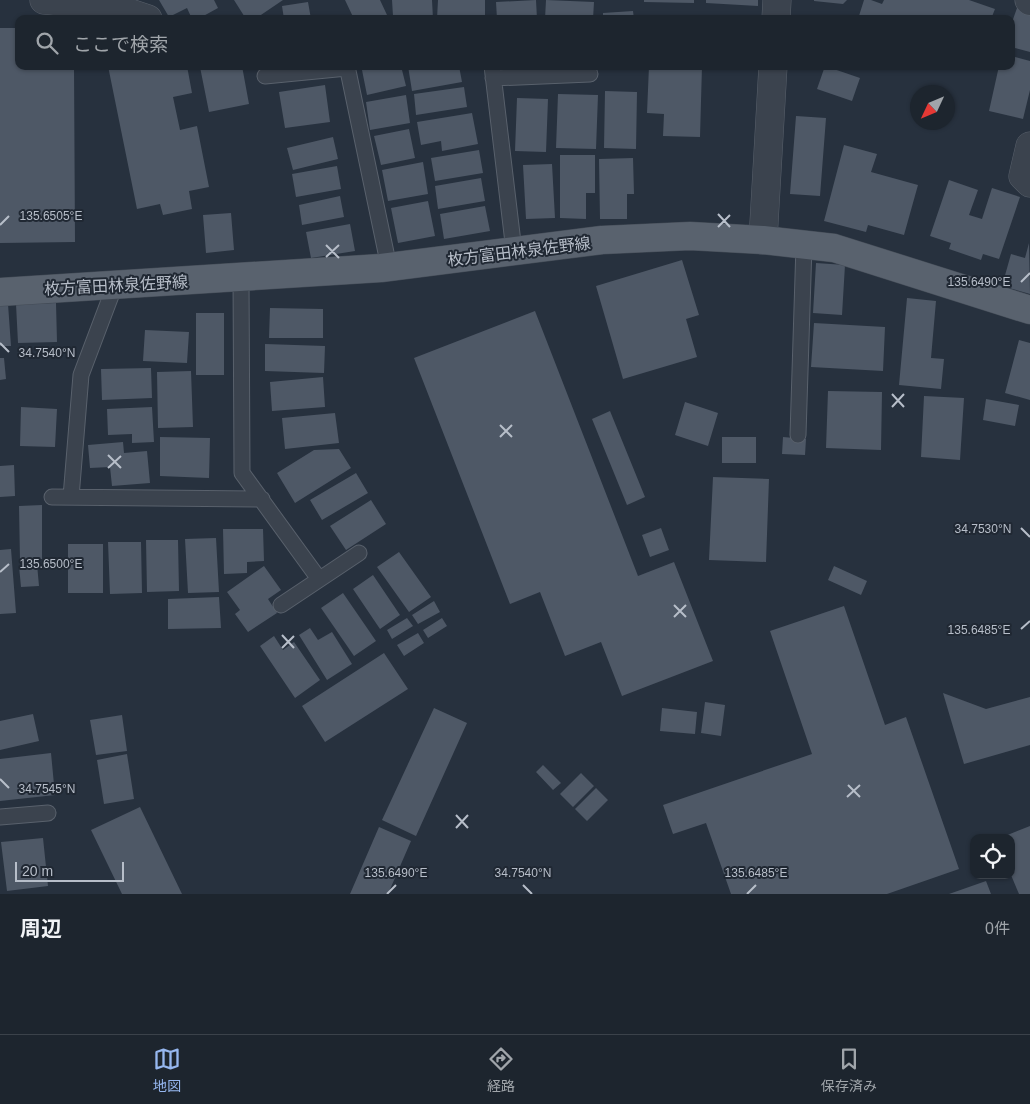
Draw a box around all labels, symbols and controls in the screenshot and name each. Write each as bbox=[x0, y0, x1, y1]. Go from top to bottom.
search box bbox=[15, 15, 1015, 70]
icon: search bbox=[33, 29, 61, 57]
text: ここで検索 bbox=[73, 34, 168, 55]
north arrow bbox=[910, 85, 955, 130]
text: 135.6505°E bbox=[20, 209, 82, 223]
street label: 枚方富田林泉佐野線 bbox=[447, 234, 592, 269]
street label: 枚方富田林泉佐野線 bbox=[44, 273, 188, 298]
text: 135.6490°E bbox=[948, 275, 1010, 289]
text: 34.7540°N bbox=[19, 346, 75, 360]
text: 34.7530°N bbox=[955, 522, 1011, 536]
text: 135.6500°E bbox=[20, 557, 82, 571]
text: 135.6485°E bbox=[948, 623, 1010, 637]
text: 34.7545°N bbox=[19, 782, 75, 796]
map controls bbox=[970, 834, 1015, 879]
button: locate bbox=[970, 834, 1015, 879]
scale bar bbox=[15, 859, 124, 882]
text: 20 m bbox=[22, 863, 53, 879]
text: 135.6490°E bbox=[365, 866, 427, 880]
text: 34.7540°N bbox=[495, 866, 551, 880]
text: 135.6485°E bbox=[725, 866, 787, 880]
text: 周辺 bbox=[20, 917, 62, 940]
text: 0件 bbox=[985, 920, 1010, 937]
tab: 地図 bbox=[153, 1045, 181, 1095]
tab: 経路 bbox=[487, 1045, 515, 1095]
tab: 保存済み bbox=[821, 1045, 877, 1095]

